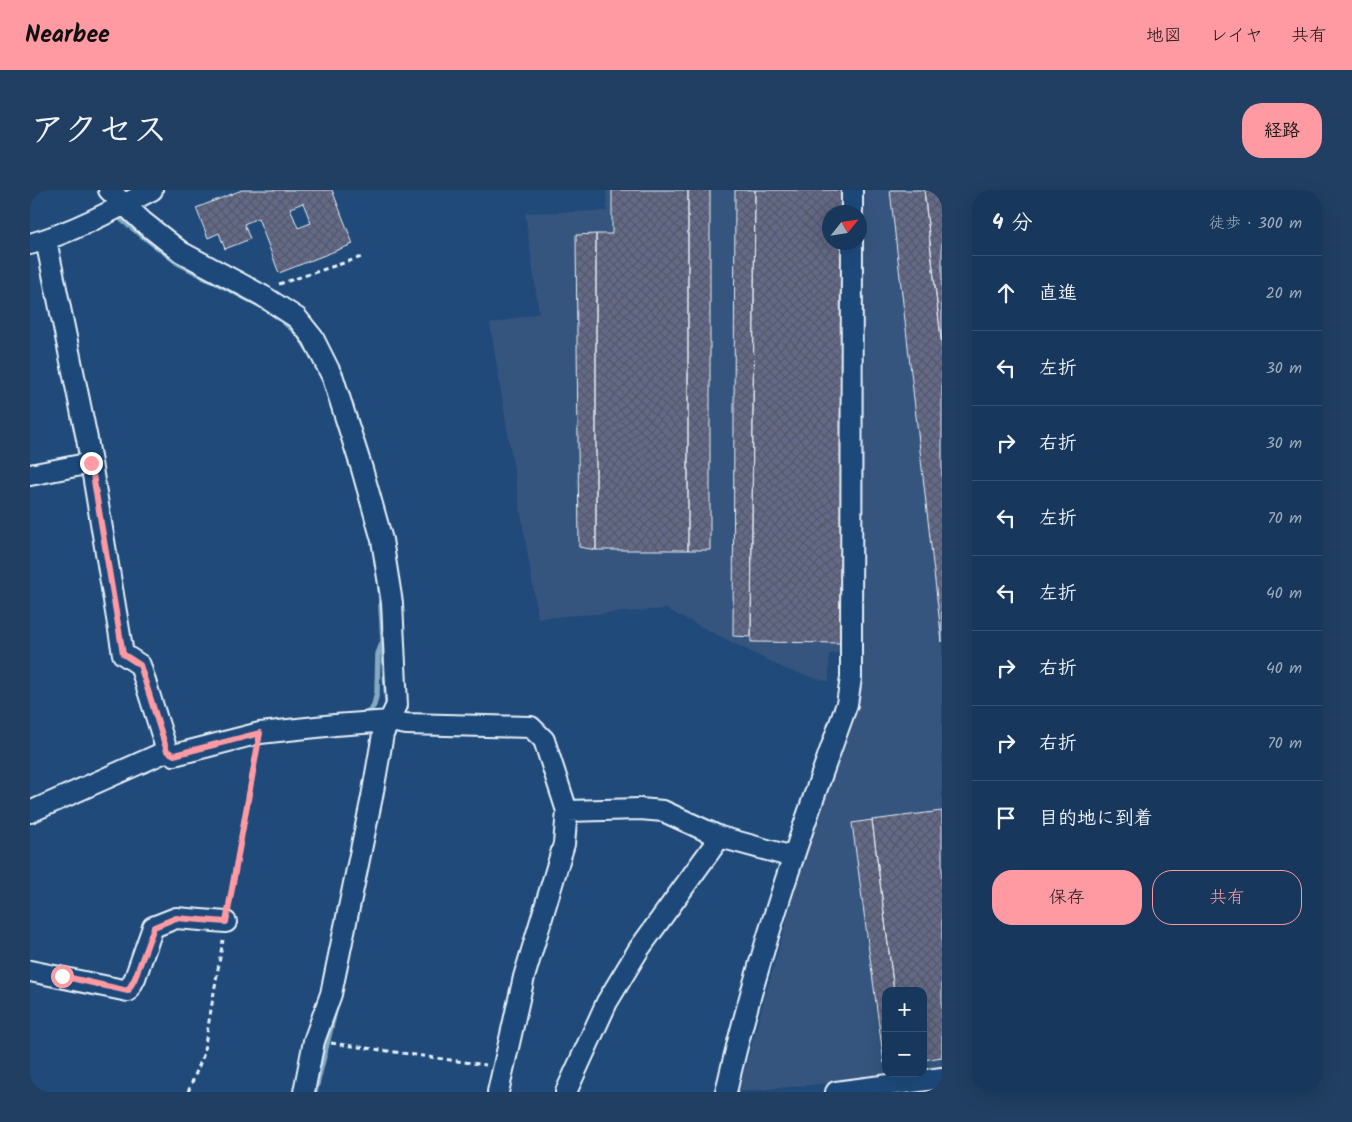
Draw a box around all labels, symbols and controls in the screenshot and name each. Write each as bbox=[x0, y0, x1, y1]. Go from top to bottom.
text: Nearbee bbox=[25, 16, 110, 55]
text: 地図 bbox=[1146, 22, 1182, 51]
text: レイヤ bbox=[1210, 22, 1263, 51]
text: 共有 bbox=[1291, 22, 1327, 51]
button: 経路 bbox=[1242, 103, 1322, 158]
text: アクセス bbox=[30, 104, 168, 160]
north arrow bbox=[822, 205, 867, 250]
text: 4 分 bbox=[992, 207, 1033, 240]
text: 徒歩 · 300 m bbox=[1209, 211, 1302, 236]
icon: ahead bbox=[992, 279, 1020, 307]
text: 直進 bbox=[1039, 279, 1077, 309]
text: 20 m bbox=[1266, 281, 1302, 306]
icon: left bbox=[992, 354, 1020, 382]
text: 左折 bbox=[1039, 354, 1077, 384]
text: 30 m bbox=[1266, 356, 1302, 381]
icon: right bbox=[992, 429, 1020, 457]
text: 右折 bbox=[1039, 429, 1077, 459]
text: 30 m bbox=[1266, 431, 1302, 456]
route end bbox=[80, 452, 103, 475]
icon: left bbox=[992, 504, 1020, 532]
text: 左折 bbox=[1039, 504, 1077, 534]
text: 70 m bbox=[1267, 506, 1302, 531]
icon: left bbox=[992, 579, 1020, 607]
text: 左折 bbox=[1039, 579, 1077, 609]
text: 40 m bbox=[1266, 581, 1302, 606]
icon: right bbox=[992, 654, 1020, 682]
text: 右折 bbox=[1039, 654, 1077, 684]
text: 40 m bbox=[1266, 656, 1302, 681]
icon: right bbox=[992, 729, 1020, 757]
text: 右折 bbox=[1039, 729, 1077, 759]
text: 70 m bbox=[1267, 731, 1302, 756]
icon: arrive bbox=[992, 804, 1020, 832]
text: 目的地に到着 bbox=[1039, 804, 1153, 834]
button: 保存 bbox=[992, 870, 1142, 925]
button: 共有 bbox=[1152, 870, 1302, 925]
route start bbox=[51, 965, 74, 988]
map controls bbox=[882, 987, 927, 1077]
button: + bbox=[882, 987, 927, 1032]
button: − bbox=[882, 1032, 927, 1077]

